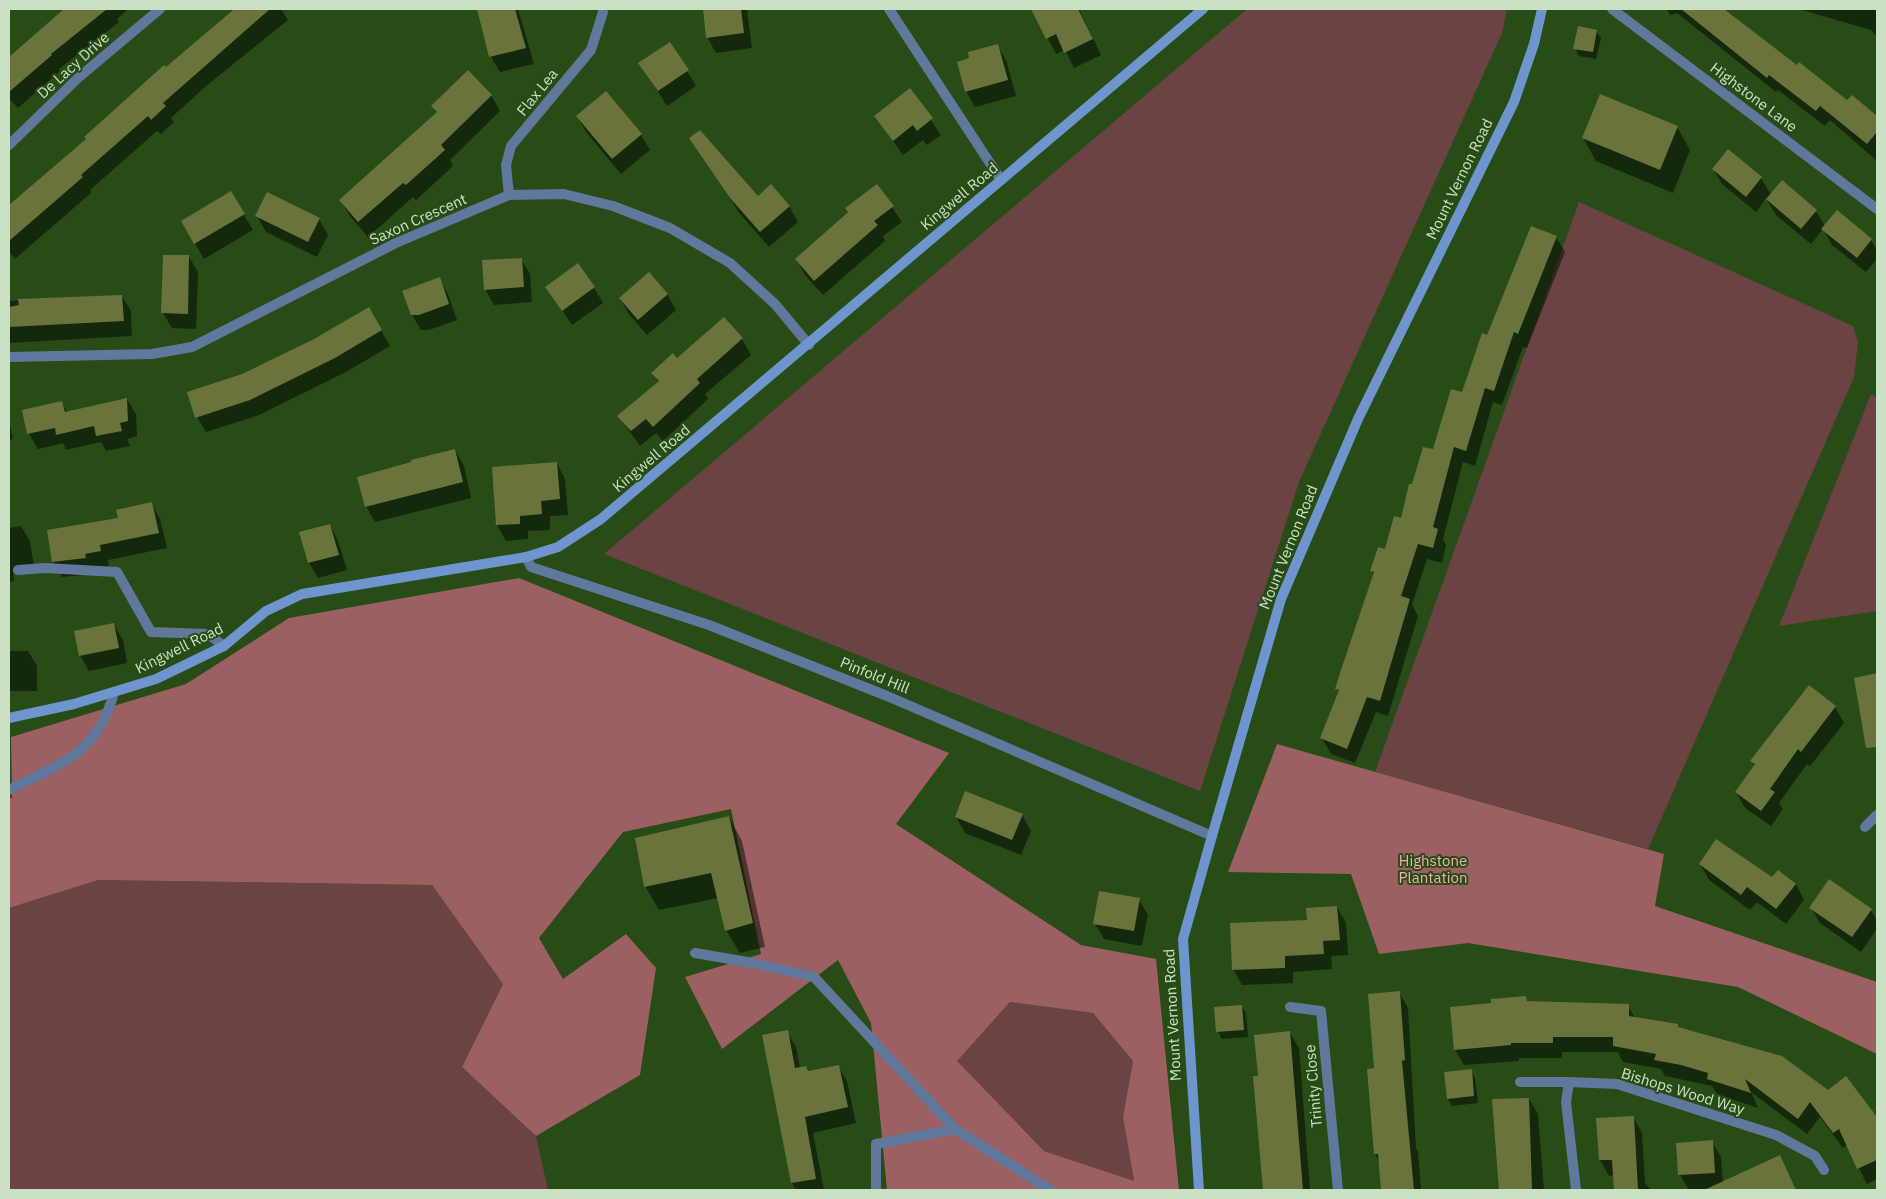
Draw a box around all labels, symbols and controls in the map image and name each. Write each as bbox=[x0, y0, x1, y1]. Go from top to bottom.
street label: De Lacy Drive bbox=[33, 28, 113, 102]
street label: Highstone Lane bbox=[1707, 58, 1801, 136]
street label: Flax Lea bbox=[512, 65, 562, 119]
street label: Mount Vernon Road bbox=[1421, 115, 1497, 243]
street label: Kingwell Road bbox=[916, 158, 1002, 234]
street label: Saxon Crescent bbox=[366, 189, 470, 249]
street label: Kingwell Road bbox=[608, 420, 694, 496]
street label: Mount Vernon Road bbox=[1254, 482, 1322, 612]
street label: Kingwell Road bbox=[132, 619, 226, 677]
street label: Pinfold Hill bbox=[837, 652, 913, 698]
park label: Highstone Plantation bbox=[1399, 851, 1467, 887]
street label: Mount Vernon Road bbox=[1159, 948, 1185, 1082]
street label: Trinity Close bbox=[1300, 1044, 1326, 1128]
street label: Bishops Wood Way bbox=[1619, 1063, 1748, 1119]

